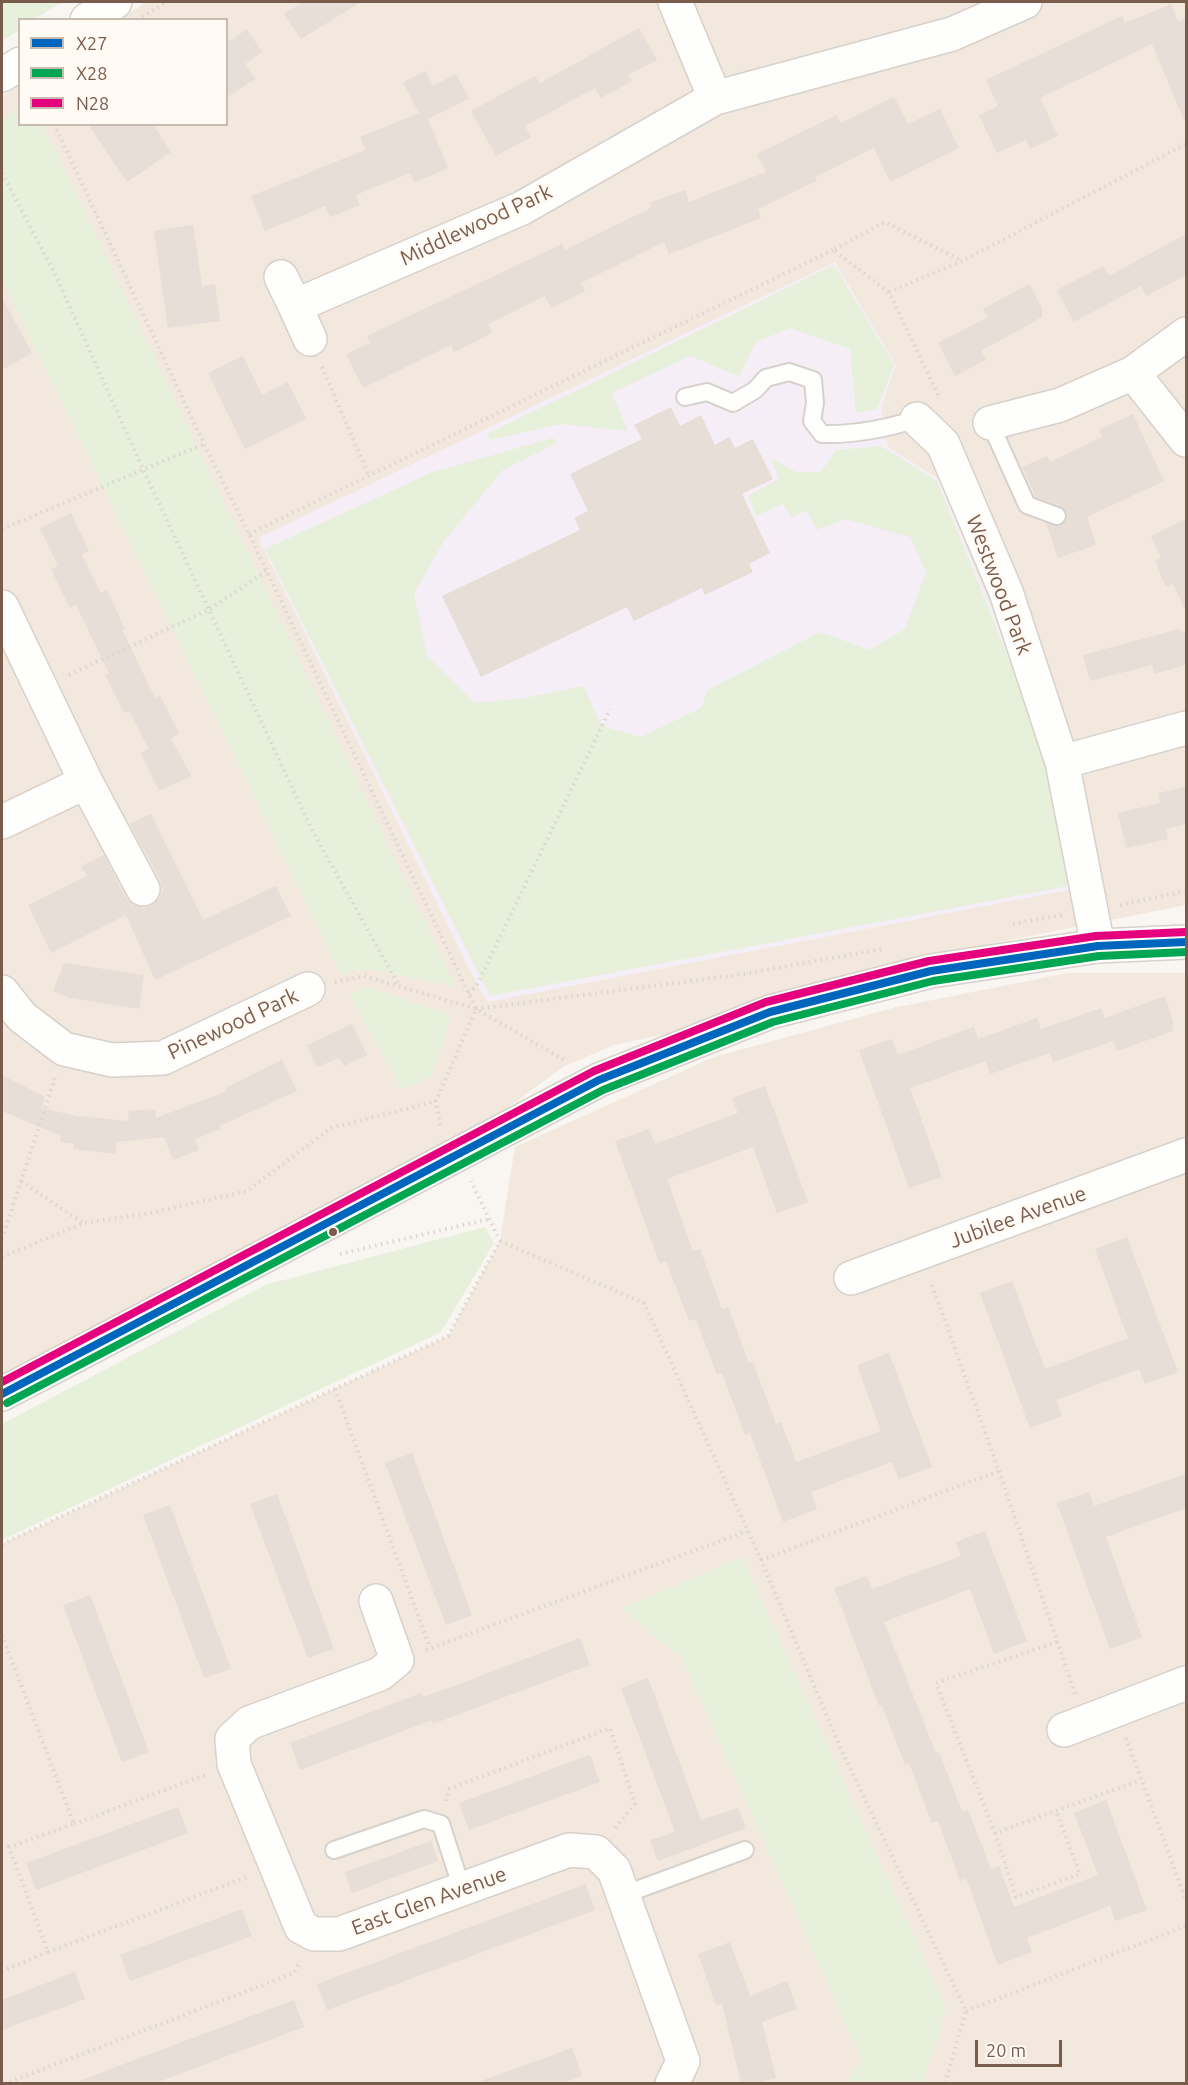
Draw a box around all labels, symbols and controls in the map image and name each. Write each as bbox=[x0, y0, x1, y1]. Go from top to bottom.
legend bbox=[18, 18, 228, 126]
text: X27 bbox=[76, 33, 107, 53]
text: X28 bbox=[76, 63, 107, 83]
text: N28 bbox=[76, 93, 109, 113]
street label: Middlewood Park bbox=[396, 179, 556, 271]
street label: Westwood Park bbox=[961, 512, 1037, 658]
street label: Pinewood Park bbox=[164, 983, 302, 1065]
street label: Jubilee Avenue bbox=[946, 1181, 1090, 1253]
unlabelled marker bbox=[327, 1226, 339, 1238]
street label: East Glen Avenue bbox=[348, 1861, 510, 1941]
scale bar bbox=[978, 2028, 1065, 2066]
text: 20 m bbox=[986, 2040, 1026, 2060]

